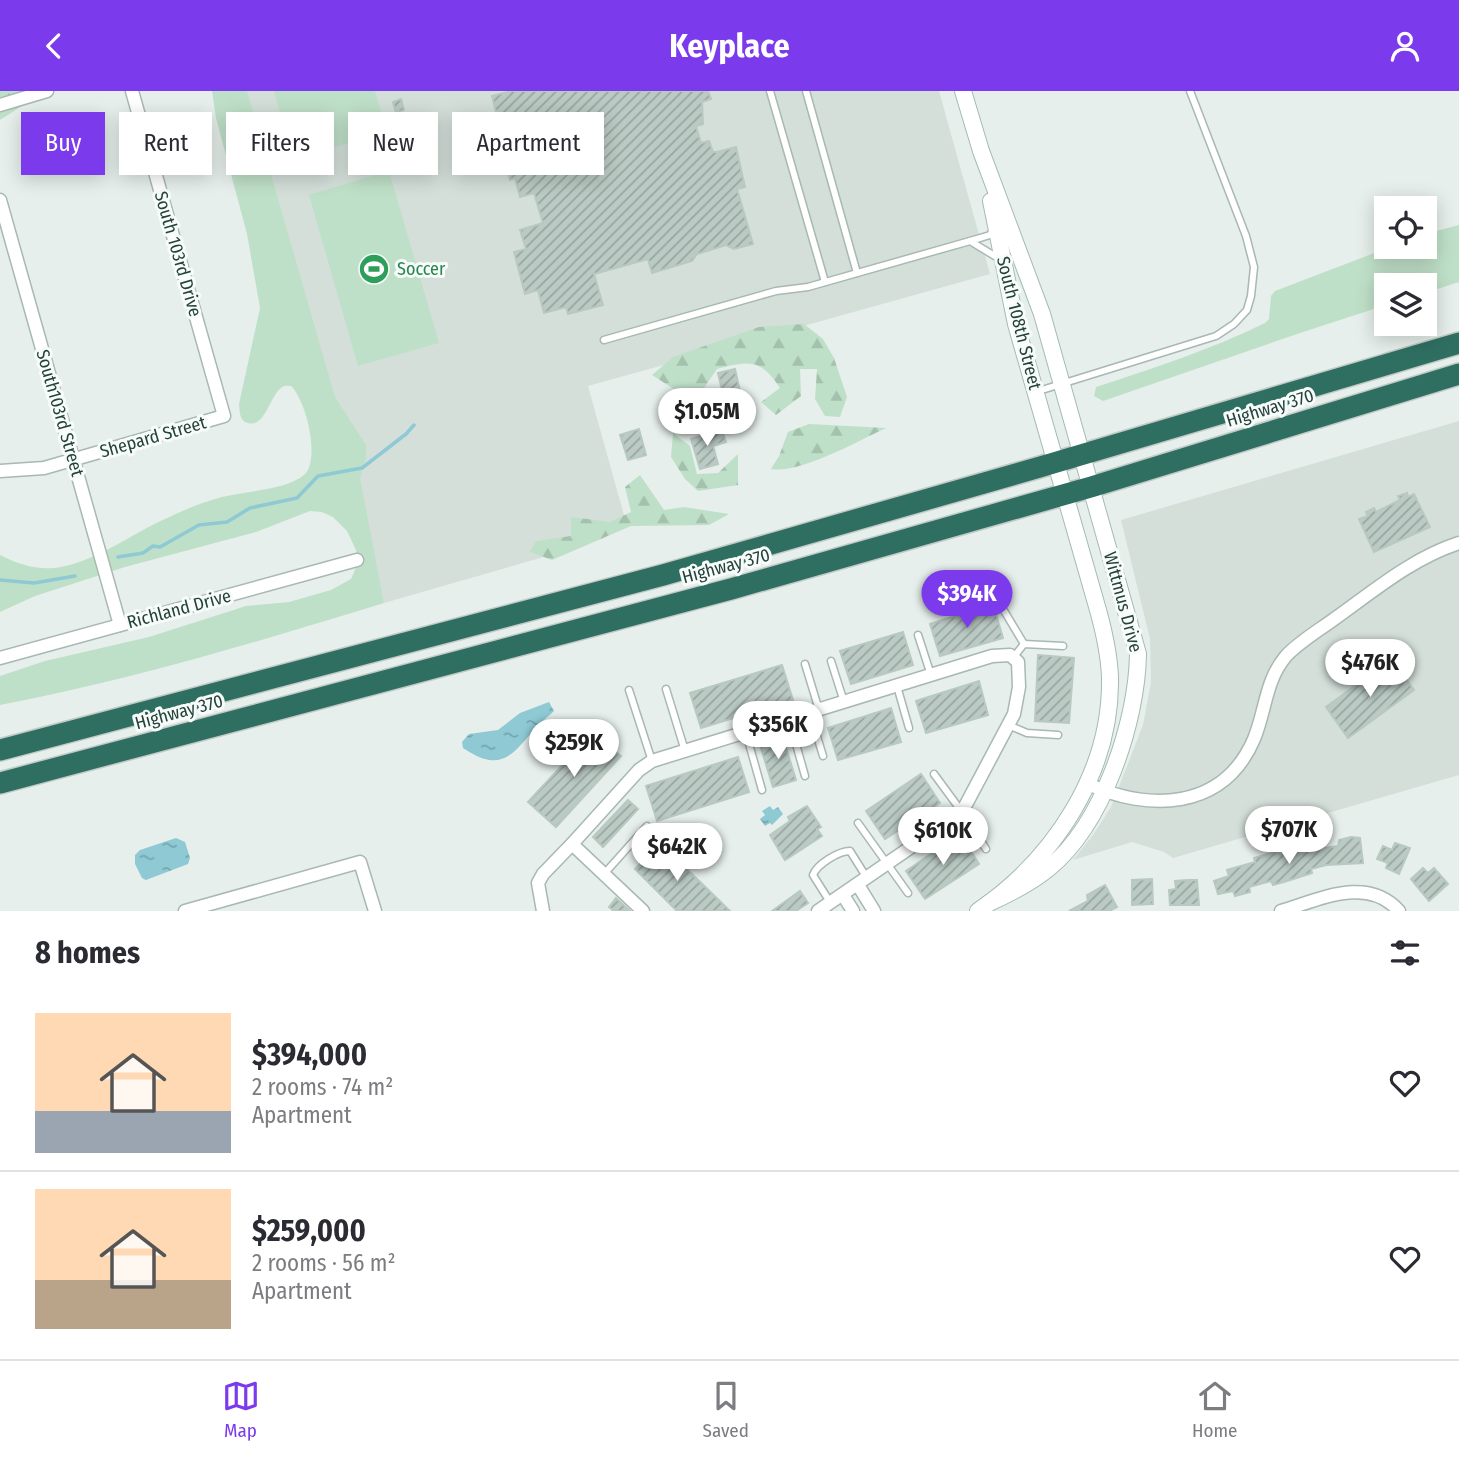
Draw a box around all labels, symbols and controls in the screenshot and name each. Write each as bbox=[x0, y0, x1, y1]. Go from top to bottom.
icon: back bbox=[35, 27, 73, 65]
text: Keyplace bbox=[669, 27, 790, 65]
icon: person bbox=[1386, 27, 1424, 65]
chip: Buy bbox=[21, 112, 105, 175]
chip: Rent bbox=[119, 112, 212, 175]
chip: Filters bbox=[226, 112, 334, 175]
chip: New bbox=[348, 112, 438, 175]
chip: Apartment bbox=[452, 112, 604, 175]
street label: South 103rd Drive bbox=[150, 189, 206, 319]
map controls bbox=[1374, 196, 1437, 336]
button: locate bbox=[1374, 196, 1437, 259]
sports icon: Soccer bbox=[357, 252, 391, 286]
street label: South 108th Street bbox=[992, 254, 1046, 392]
place label: Soccer bbox=[397, 258, 446, 280]
button: layers bbox=[1374, 273, 1437, 336]
street label: South103rd Street bbox=[31, 347, 89, 479]
street label: Highway 370 bbox=[1224, 384, 1316, 432]
pin: $1.05M bbox=[650, 389, 764, 448]
text: $1.05M bbox=[674, 397, 740, 425]
street label: Shepard Street bbox=[97, 411, 209, 463]
street label: Highway 370 bbox=[680, 544, 772, 588]
street label: Wittmus Drive bbox=[1099, 549, 1147, 655]
pin: $394K bbox=[918, 571, 1016, 630]
text: $394K bbox=[937, 579, 997, 607]
street label: Richland Drive bbox=[125, 585, 233, 633]
pin: $476K bbox=[1321, 639, 1419, 699]
text: $476K bbox=[1341, 648, 1399, 676]
street label: Highway 370 bbox=[133, 690, 225, 734]
pin: $356K bbox=[729, 701, 827, 761]
text: $356K bbox=[748, 710, 808, 738]
pin: $259K bbox=[525, 719, 623, 779]
text: $259K bbox=[545, 728, 603, 756]
pin: $610K bbox=[894, 807, 992, 867]
pin: $707K bbox=[1240, 807, 1338, 866]
text: $707K bbox=[1261, 815, 1317, 843]
text: $610K bbox=[914, 816, 972, 844]
pin: $642K bbox=[628, 823, 726, 883]
text: $642K bbox=[647, 832, 707, 860]
icon: filters bbox=[1386, 934, 1424, 972]
text: 8 homes bbox=[35, 935, 140, 971]
text: $394,000 bbox=[252, 1037, 367, 1073]
icon: home bbox=[91, 1041, 175, 1125]
icon: heart bbox=[1386, 1064, 1424, 1102]
text: 2 rooms · 74 m² bbox=[252, 1073, 393, 1101]
text: Apartment bbox=[252, 1101, 352, 1129]
text: $259,000 bbox=[252, 1213, 366, 1249]
icon: home bbox=[91, 1217, 175, 1301]
icon: heart bbox=[1386, 1240, 1424, 1278]
text: 2 rooms · 56 m² bbox=[252, 1249, 396, 1277]
text: Apartment bbox=[252, 1277, 352, 1305]
tab: Map bbox=[222, 1377, 260, 1442]
tab: Saved bbox=[703, 1377, 749, 1442]
tab: Home bbox=[1192, 1377, 1237, 1442]

